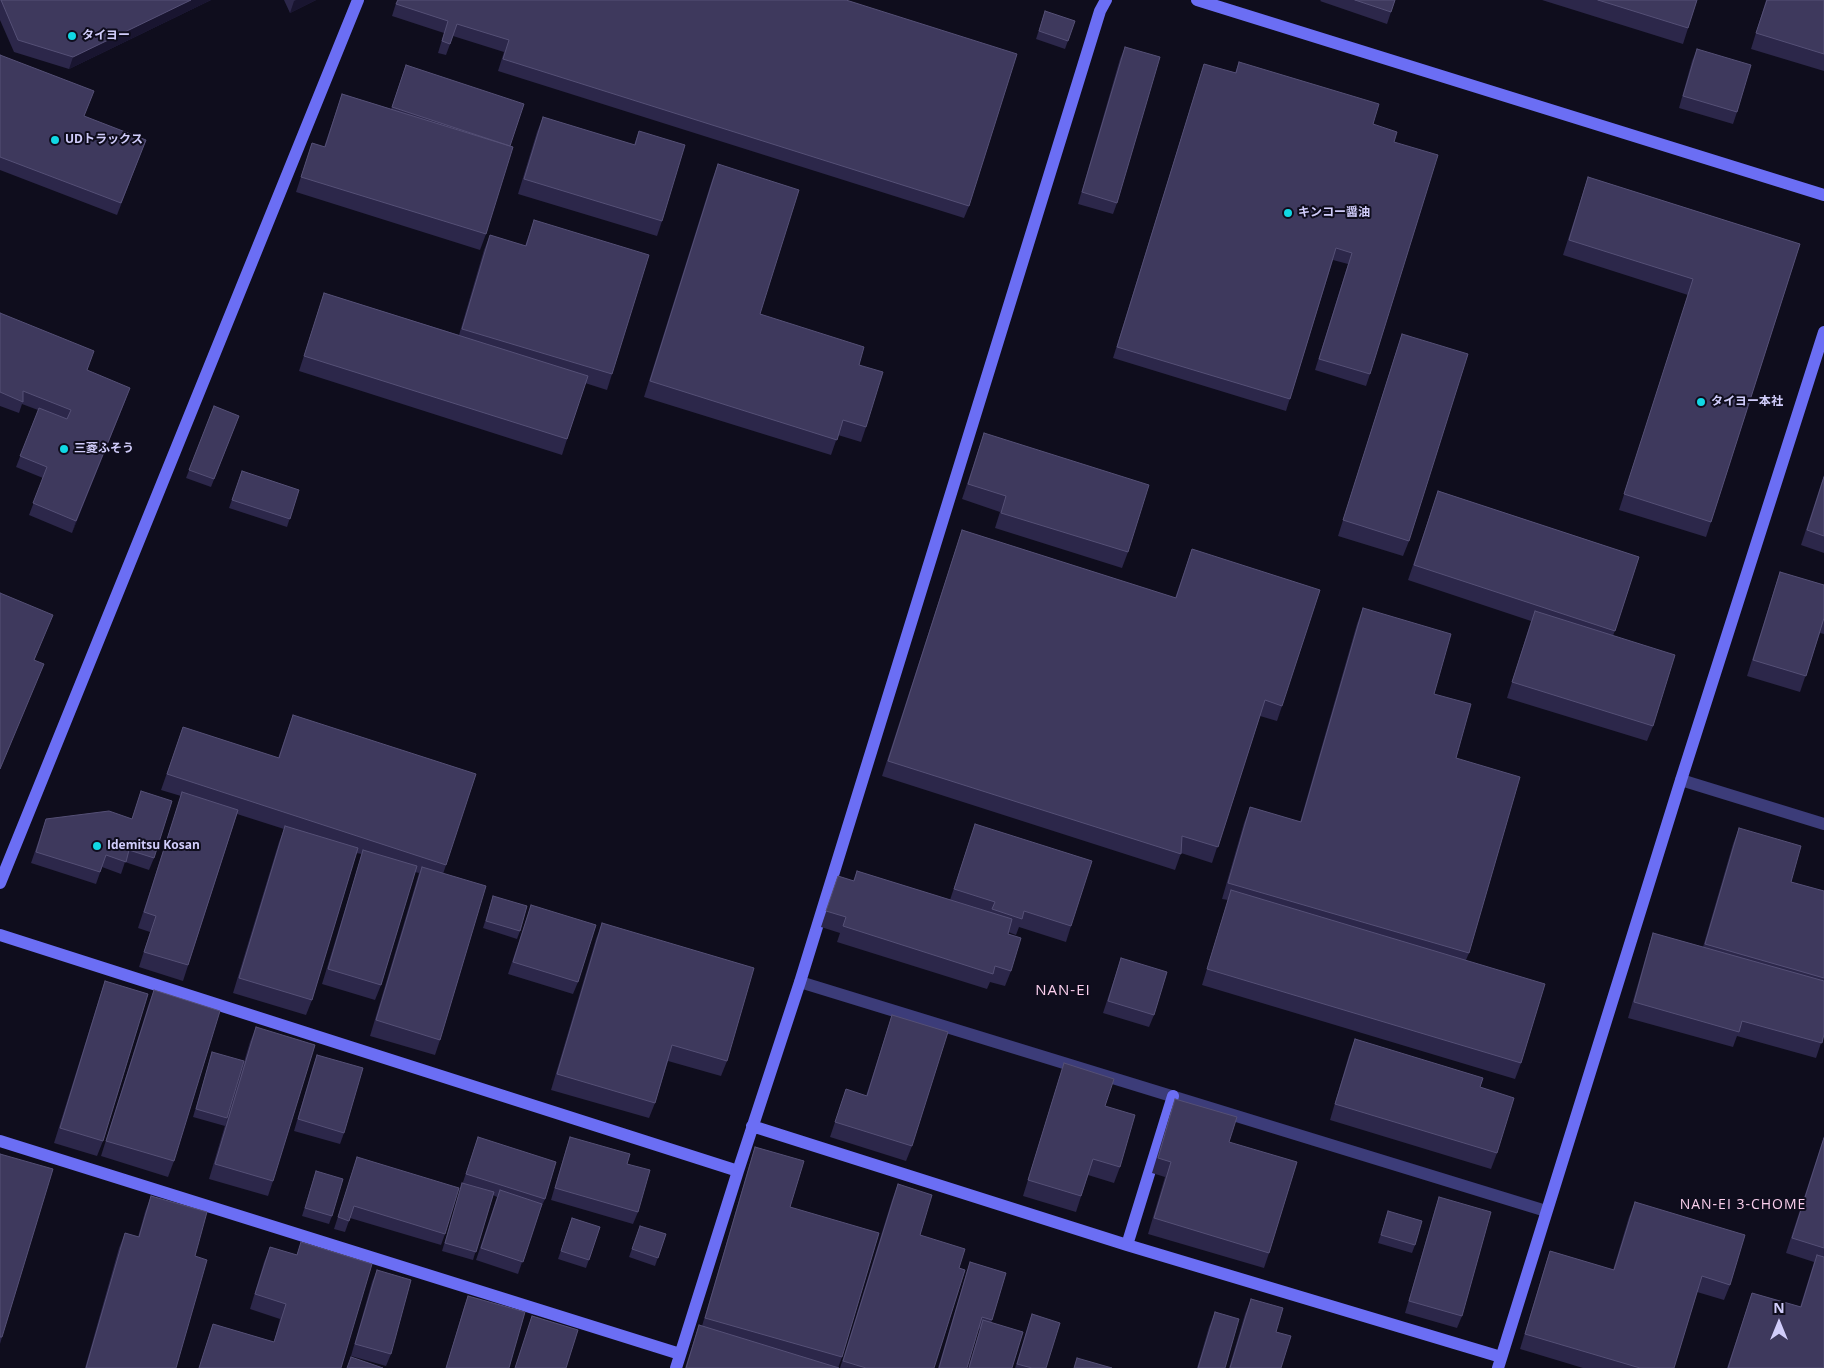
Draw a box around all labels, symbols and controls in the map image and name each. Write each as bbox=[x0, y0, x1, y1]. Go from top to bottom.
place label: タイヨー bbox=[82, 29, 130, 43]
marker: タイヨー bbox=[66, 30, 78, 42]
place label: UDトラックス bbox=[65, 133, 143, 147]
marker: UDトラックス bbox=[49, 134, 61, 146]
place label: キンコー醤油 bbox=[1298, 206, 1370, 220]
marker: キンコー醤油 bbox=[1282, 207, 1294, 219]
place label: タイヨー本社 bbox=[1711, 395, 1783, 409]
marker: タイヨー本社 bbox=[1695, 396, 1707, 408]
place label: 三菱ふそう bbox=[74, 442, 134, 456]
marker: 三菱ふそう bbox=[58, 443, 70, 455]
place label: Idemitsu Kosan bbox=[107, 839, 200, 853]
marker: Idemitsu Kosan bbox=[91, 840, 103, 852]
district label: NAN-EI bbox=[1035, 982, 1091, 1000]
district label: NAN-EI 3-CHOME bbox=[1678, 1197, 1808, 1213]
north arrow bbox=[1754, 1298, 1804, 1348]
text: N bbox=[1773, 1298, 1785, 1317]

